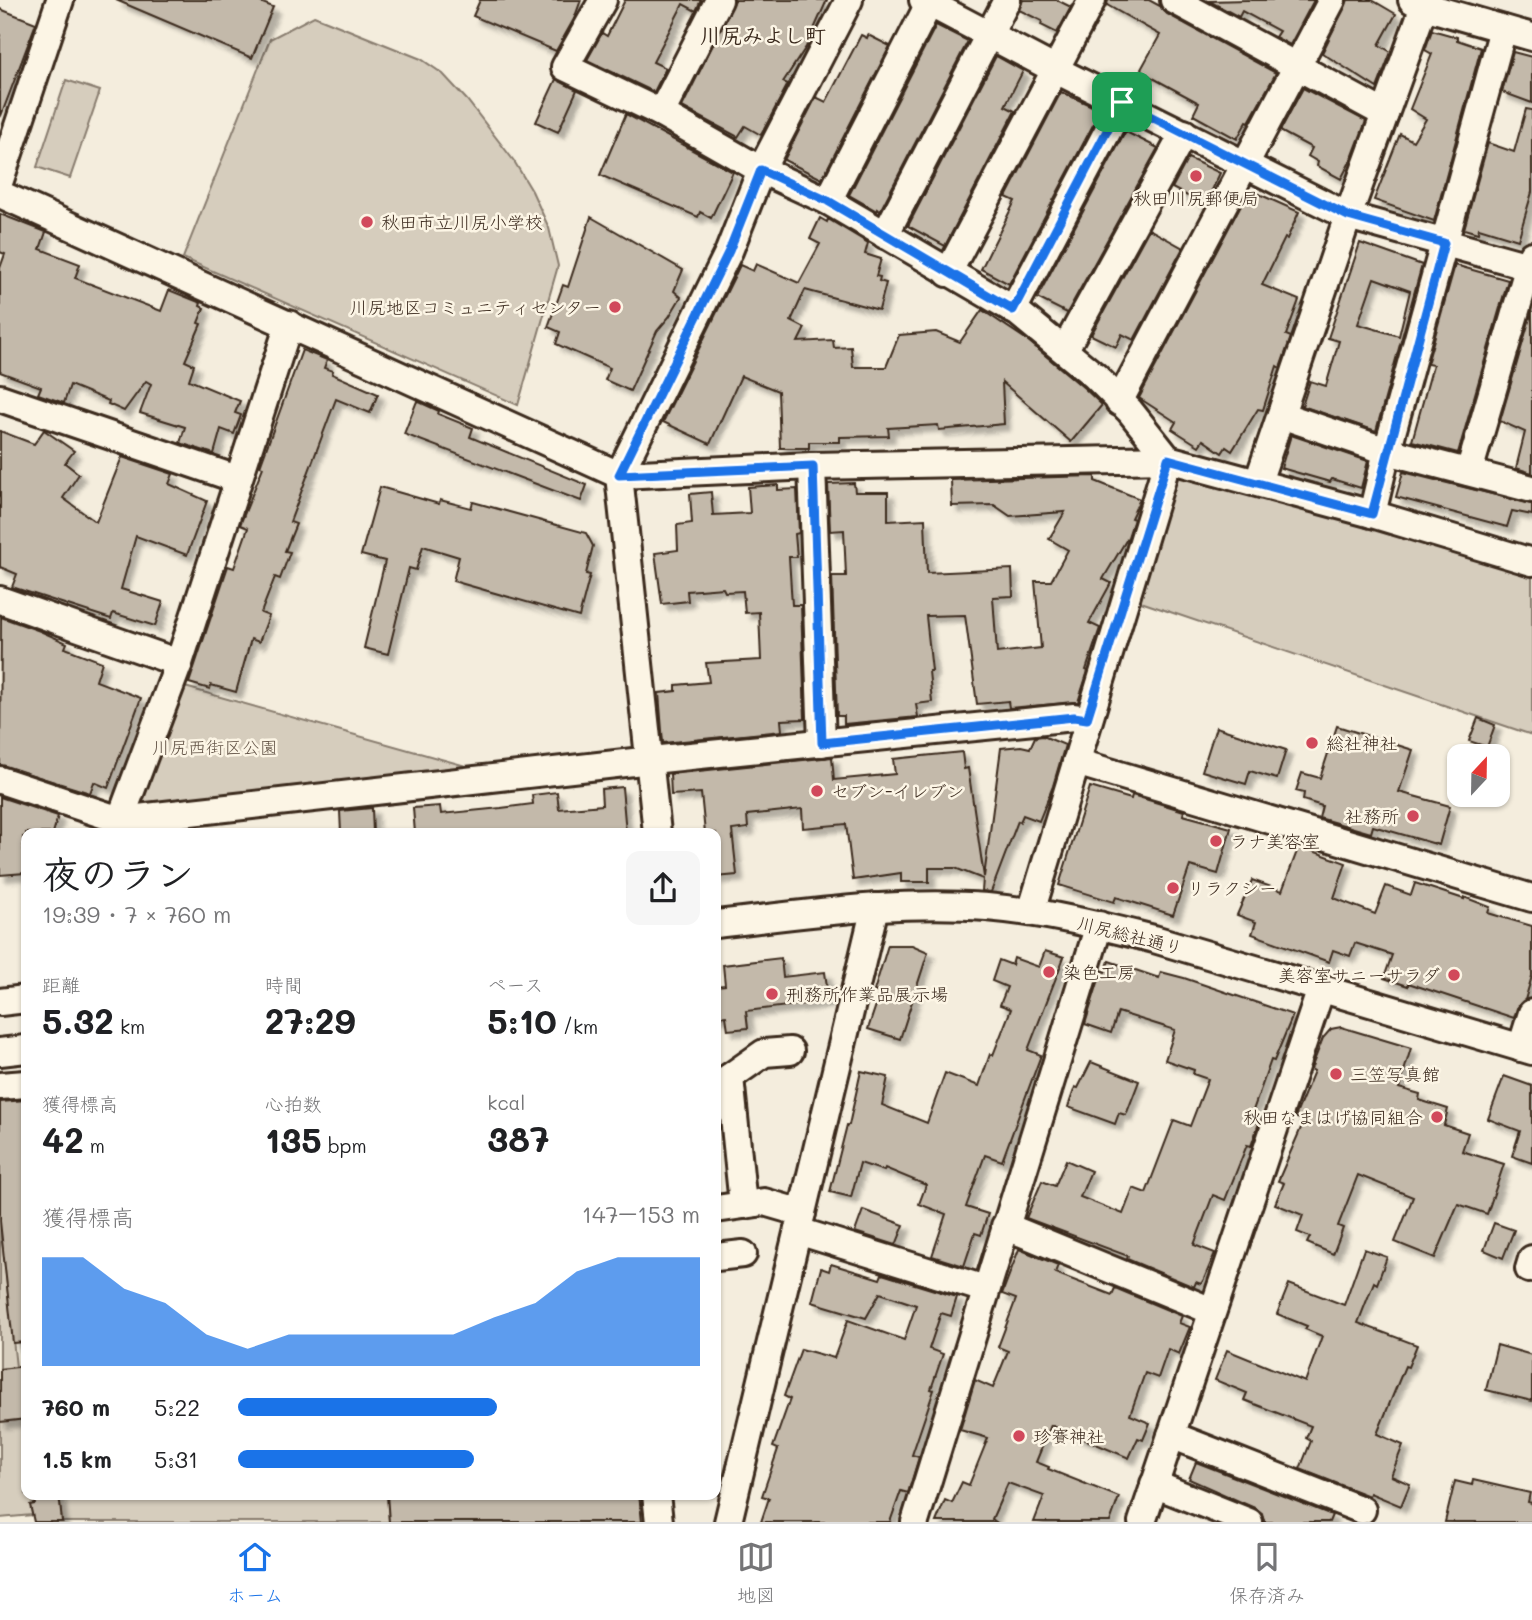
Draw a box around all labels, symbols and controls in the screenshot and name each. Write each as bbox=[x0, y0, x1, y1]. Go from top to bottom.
district label: 川尻みよし町 bbox=[700, 21, 826, 48]
pin bbox=[1092, 72, 1152, 132]
icon: arrive bbox=[1103, 83, 1141, 121]
marker: 秋田川尻郵便局 bbox=[1188, 168, 1204, 184]
place label: 秋田川尻郵便局 bbox=[1133, 186, 1259, 210]
place label: 秋田市立川尻小学校 bbox=[381, 210, 543, 234]
marker: 秋田市立川尻小学校 bbox=[359, 214, 375, 230]
place label: 川尻地区コミュニティセンター bbox=[350, 295, 601, 319]
marker: 川尻地区コミュニティセンター bbox=[607, 299, 623, 315]
place label: 総社神社 bbox=[1326, 731, 1398, 755]
park label: 川尻西街区公園 bbox=[152, 735, 278, 759]
marker: 総社神社 bbox=[1304, 735, 1320, 751]
north arrow bbox=[1447, 744, 1510, 807]
map controls bbox=[1447, 744, 1510, 807]
place label: セブン-イレブン bbox=[831, 779, 965, 803]
marker: セブン-イレブン bbox=[809, 783, 825, 799]
place label: 社務所 bbox=[1345, 804, 1399, 828]
marker: 社務所 bbox=[1405, 808, 1421, 824]
place label: ラナ美容室 bbox=[1230, 829, 1320, 853]
marker: ラナ美容室 bbox=[1208, 833, 1224, 849]
text: 夜のラン bbox=[42, 848, 194, 898]
button: share bbox=[626, 851, 700, 925]
place label: リラクシー bbox=[1187, 876, 1277, 900]
marker: リラクシー bbox=[1165, 880, 1181, 896]
text: 19:39 · 7 × 760 m bbox=[42, 899, 231, 929]
street label: 川尻総社通り bbox=[1075, 910, 1185, 960]
place label: 染色工房 bbox=[1063, 960, 1135, 984]
place label: 美容室サニーサラダ bbox=[1278, 963, 1440, 987]
marker: 染色工房 bbox=[1041, 964, 1057, 980]
marker: 美容室サニーサラダ bbox=[1446, 967, 1462, 983]
text: 距離 bbox=[42, 972, 80, 997]
text: 時間 bbox=[265, 972, 303, 997]
text: ペース bbox=[487, 972, 543, 997]
place label: 刑務所作業品展示場 bbox=[786, 982, 948, 1006]
marker: 刑務所作業品展示場 bbox=[764, 986, 780, 1002]
text: 5.32 bbox=[42, 997, 114, 1043]
text: 27:29 bbox=[265, 997, 355, 1043]
text: 5:10 bbox=[487, 997, 557, 1043]
text: km bbox=[114, 1014, 145, 1039]
text: /km bbox=[557, 1014, 598, 1039]
place label: 三笠写真館 bbox=[1350, 1062, 1440, 1086]
marker: 三笠写真館 bbox=[1328, 1066, 1344, 1082]
text: kcal bbox=[487, 1090, 525, 1115]
text: 獲得標高 bbox=[42, 1091, 118, 1116]
text: 心拍数 bbox=[265, 1091, 322, 1116]
place label: 秋田なまはげ協同組合 bbox=[1243, 1105, 1423, 1129]
marker: 秋田なまはげ協同組合 bbox=[1429, 1109, 1445, 1125]
text: 387 bbox=[487, 1115, 550, 1161]
text: 42 bbox=[42, 1116, 84, 1162]
text: 135 bbox=[265, 1116, 322, 1162]
text: m bbox=[84, 1133, 105, 1158]
text: bpm bbox=[322, 1133, 367, 1158]
text: 147–153 m bbox=[582, 1199, 700, 1229]
text: 獲得標高 bbox=[42, 1202, 134, 1232]
text: 760 m bbox=[42, 1392, 110, 1422]
text: 5:22 bbox=[154, 1392, 200, 1422]
place label: 珍賽神社 bbox=[1033, 1424, 1105, 1448]
marker: 珍賽神社 bbox=[1011, 1428, 1027, 1444]
text: 1.5 km bbox=[42, 1444, 112, 1474]
text: 5:31 bbox=[154, 1444, 198, 1474]
tab: ホーム bbox=[227, 1538, 283, 1607]
tab: 地図 bbox=[737, 1538, 775, 1607]
tab: 保存済み bbox=[1229, 1538, 1305, 1607]

